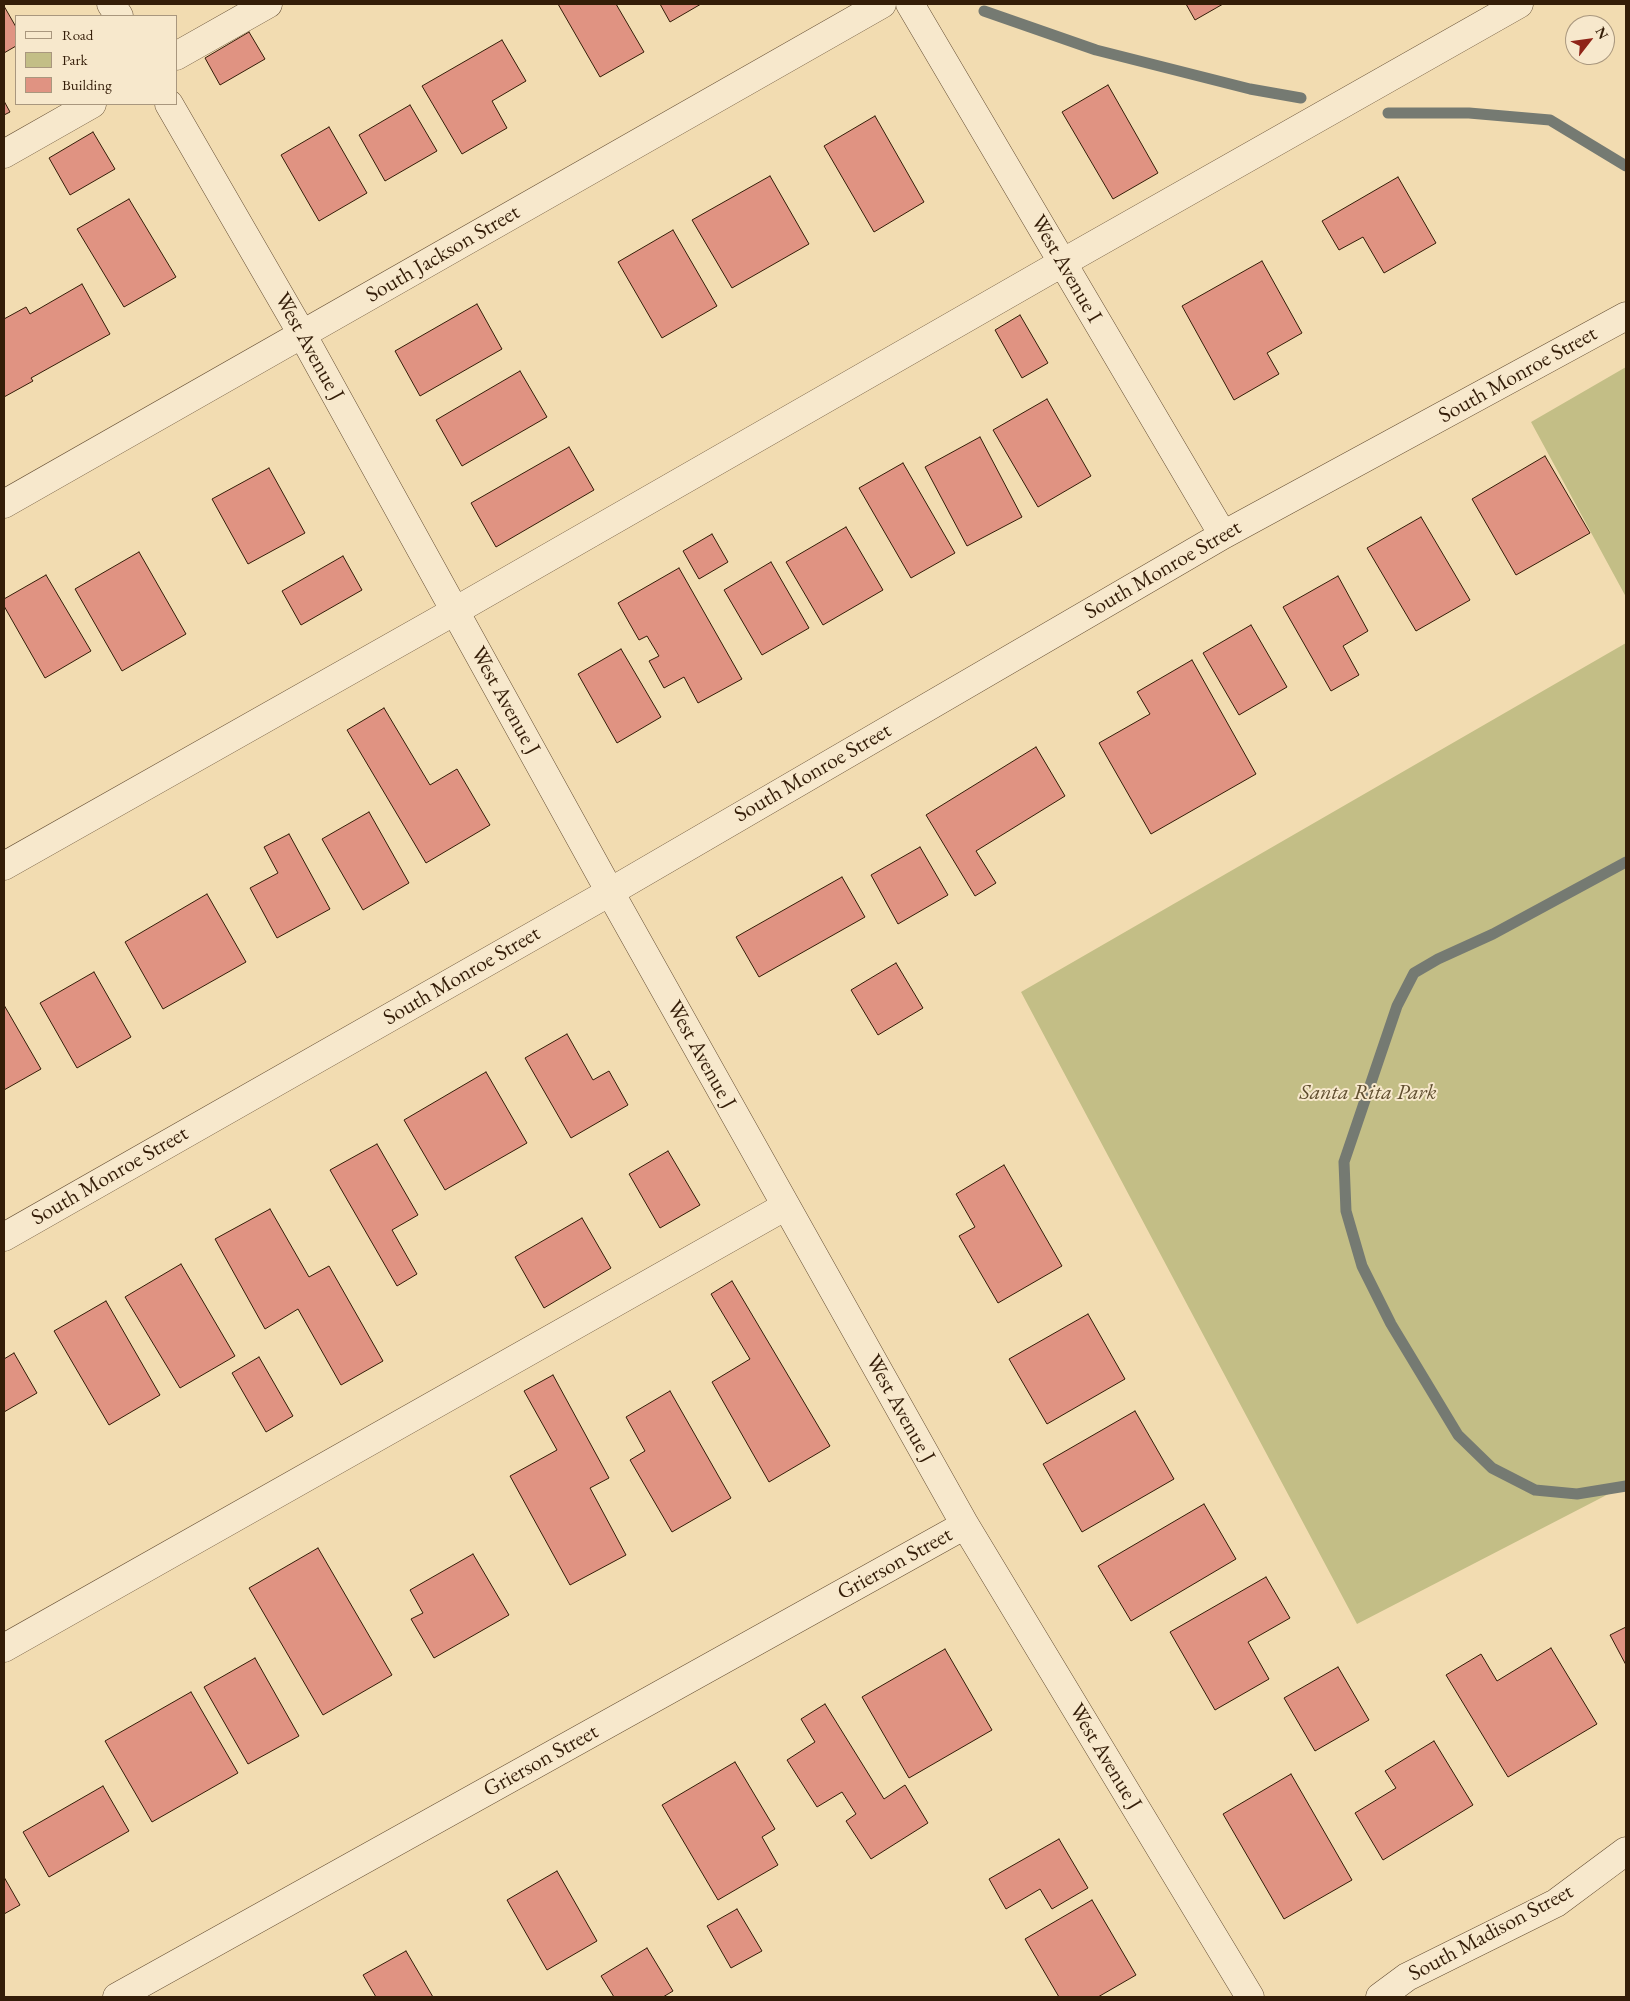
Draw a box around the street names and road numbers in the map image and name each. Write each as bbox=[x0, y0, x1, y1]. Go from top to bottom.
street label: South Jackson Street bbox=[361, 199, 525, 309]
street label: West Avenue I bbox=[1025, 210, 1107, 328]
street label: West Avenue J bbox=[268, 288, 350, 406]
street label: South Monroe Street bbox=[1434, 321, 1602, 429]
street label: South Monroe Street bbox=[1080, 514, 1246, 626]
street label: West Avenue J bbox=[464, 642, 546, 760]
street label: South Monroe Street bbox=[730, 717, 896, 829]
street label: South Monroe Street bbox=[379, 920, 545, 1032]
street label: West Avenue J bbox=[660, 996, 742, 1114]
street label: South Monroe Street bbox=[27, 1120, 193, 1232]
street label: West Avenue J bbox=[859, 1350, 941, 1468]
street label: Grierson Street bbox=[833, 1522, 957, 1606]
street label: West Avenue J bbox=[1063, 1699, 1147, 1815]
street label: Grierson Street bbox=[479, 1719, 603, 1803]
street label: South Madison Street bbox=[1404, 1879, 1578, 1987]

